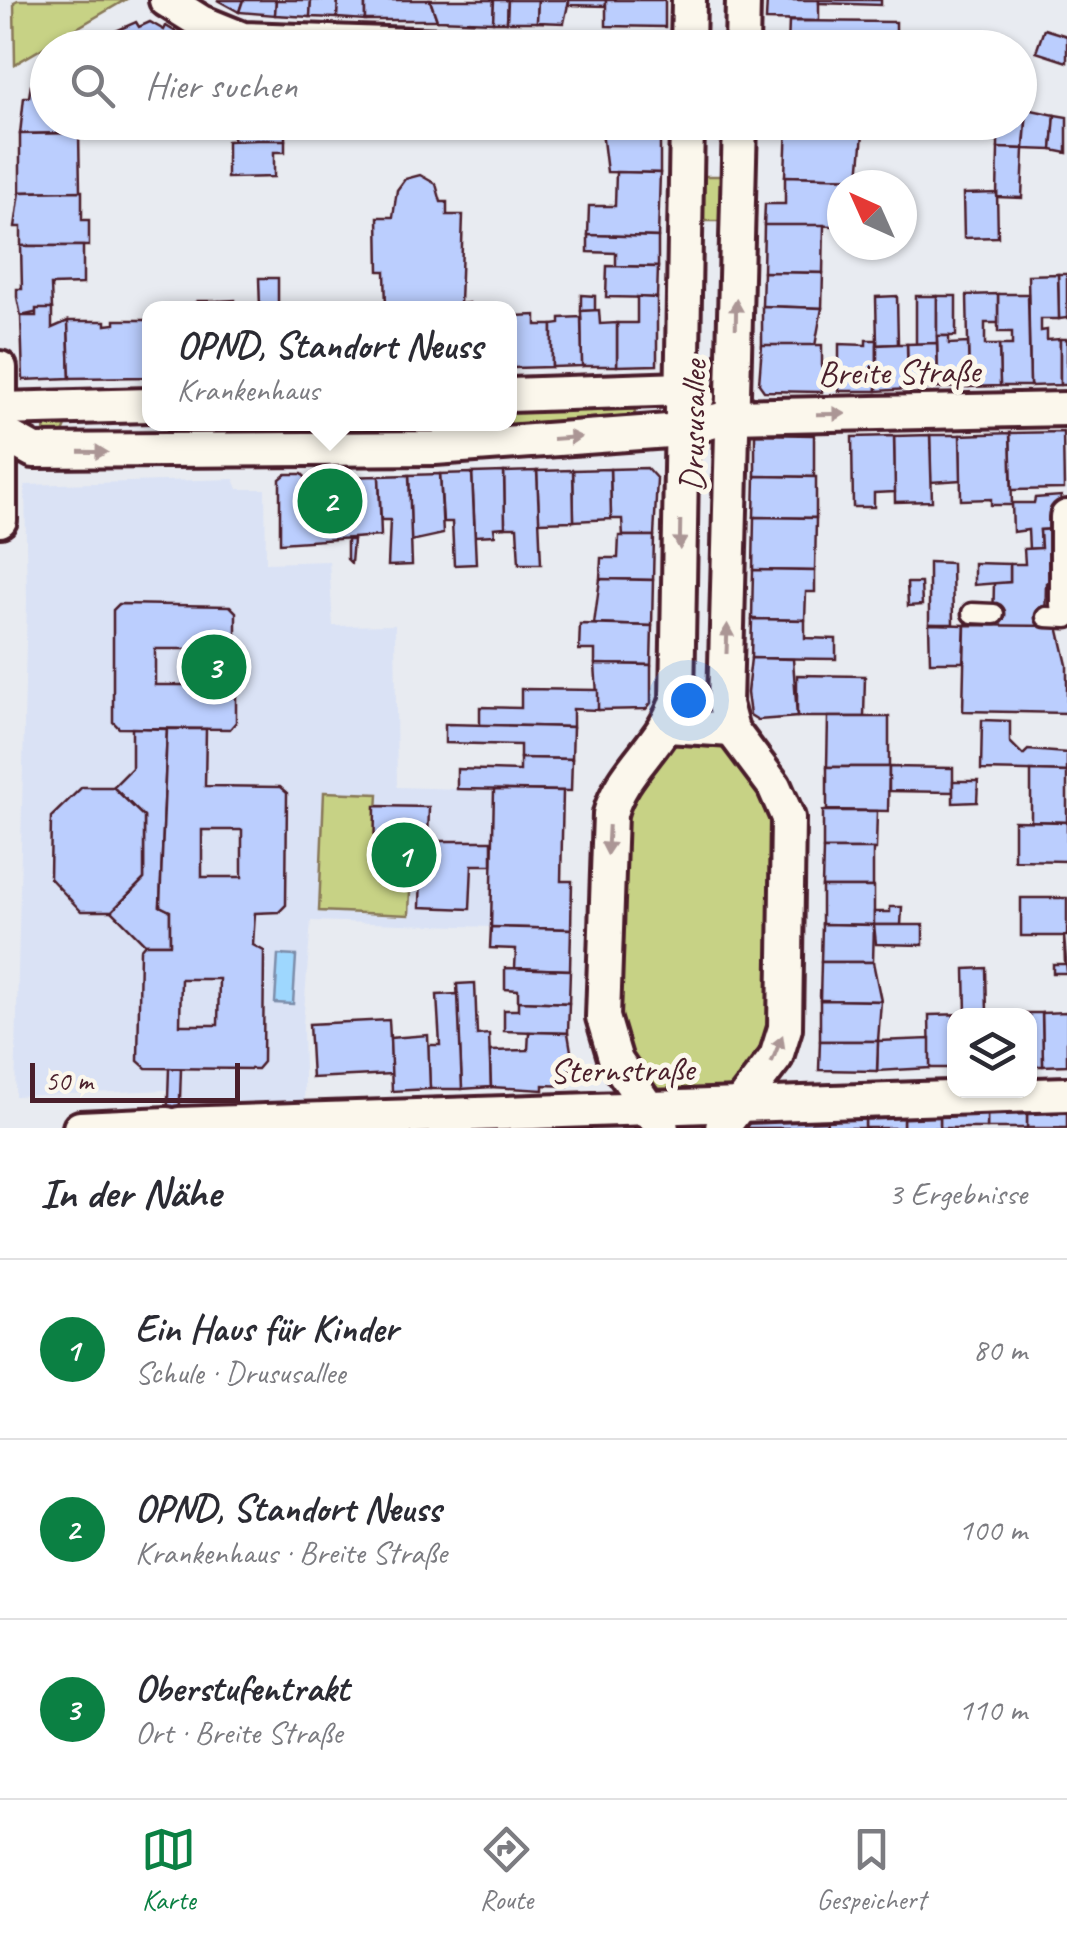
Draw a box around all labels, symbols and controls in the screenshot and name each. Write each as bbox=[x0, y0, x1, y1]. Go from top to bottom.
search box bbox=[30, 30, 1037, 140]
icon: search bbox=[65, 58, 120, 113]
text: Hier suchen bbox=[145, 62, 297, 109]
north arrow bbox=[827, 170, 917, 260]
one-way arrow bbox=[728, 297, 744, 329]
popup bbox=[142, 301, 517, 431]
text: OPND, Standort Neuss bbox=[177, 322, 482, 369]
street label: Breite Straße bbox=[818, 348, 983, 396]
street label: Drususallee bbox=[669, 357, 717, 492]
text: Krankenhaus bbox=[177, 369, 319, 410]
one-way arrow bbox=[815, 406, 847, 422]
one-way arrow bbox=[552, 430, 584, 446]
one-way arrow bbox=[77, 444, 109, 460]
pin: 2 bbox=[298, 464, 362, 538]
one-way arrow bbox=[672, 519, 688, 551]
one-way arrow bbox=[719, 622, 735, 654]
pin: 3 bbox=[182, 630, 246, 704]
your location bbox=[663, 675, 714, 726]
pin: 1 bbox=[372, 818, 436, 892]
one-way arrow bbox=[600, 824, 616, 856]
map controls bbox=[947, 1008, 1037, 1098]
button: layers bbox=[947, 1008, 1037, 1098]
one-way arrow bbox=[769, 1034, 785, 1064]
street label: Sternstraße bbox=[549, 1046, 697, 1094]
scale bar bbox=[30, 1058, 240, 1102]
text: 50 m bbox=[45, 1063, 93, 1098]
text: In der Nähe bbox=[40, 1167, 221, 1220]
text: 3 Ergebnisse bbox=[888, 1173, 1027, 1214]
text: Ein Haus für Kinder bbox=[135, 1305, 398, 1352]
text: 1 bbox=[65, 1329, 80, 1370]
text: 80 m bbox=[973, 1329, 1027, 1370]
text: Schule · Drususallee bbox=[135, 1352, 346, 1393]
text: OPND, Standort Neuss bbox=[135, 1485, 441, 1532]
text: 2 bbox=[65, 1509, 80, 1550]
text: 100 m bbox=[958, 1509, 1027, 1550]
text: Krankenhaus · Breite Straße bbox=[135, 1532, 447, 1573]
text: Oberstufentrakt bbox=[135, 1665, 349, 1712]
text: 3 bbox=[65, 1689, 80, 1730]
text: 110 m bbox=[958, 1689, 1027, 1730]
text: Ort · Breite Straße bbox=[135, 1712, 342, 1753]
tab: Karte bbox=[141, 1822, 196, 1917]
tab: Route bbox=[479, 1822, 534, 1917]
tab: Gespeichert bbox=[817, 1822, 926, 1917]

